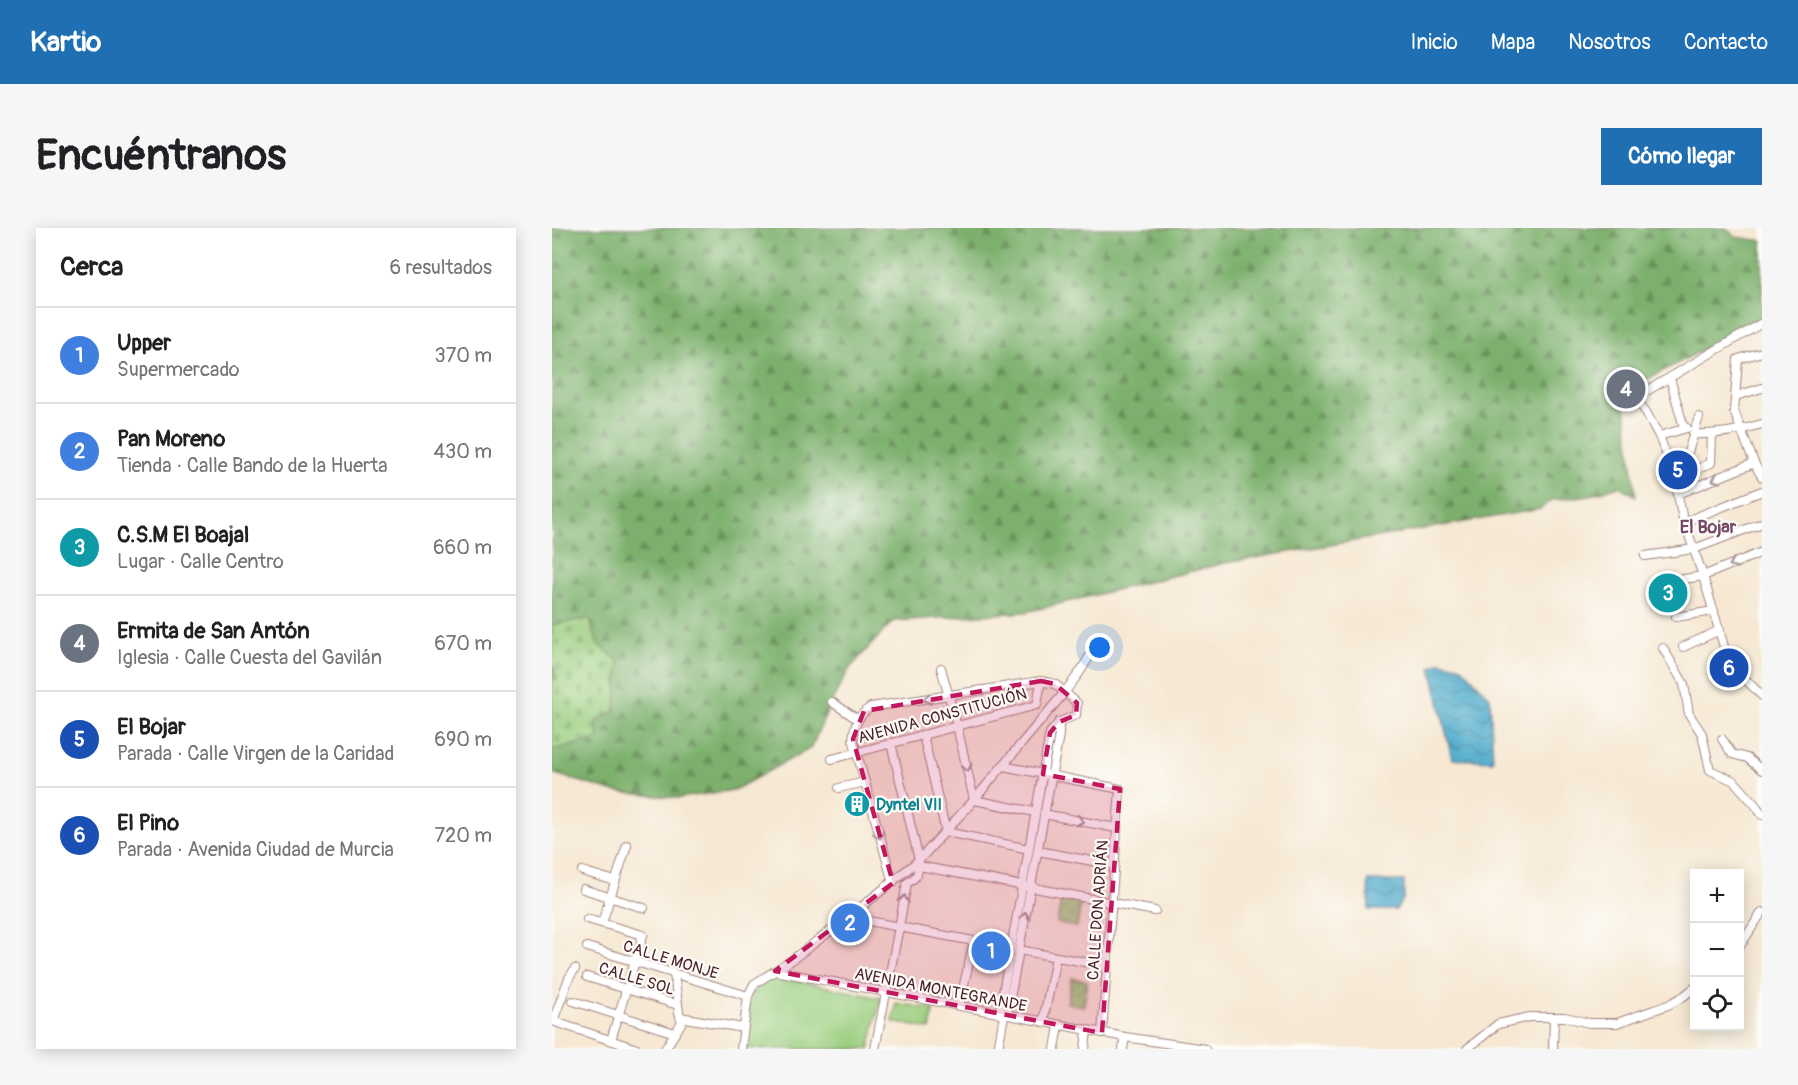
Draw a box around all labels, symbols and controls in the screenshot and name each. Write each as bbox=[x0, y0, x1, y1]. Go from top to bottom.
text: Kartio bbox=[30, 25, 101, 60]
text: Inicio bbox=[1411, 29, 1458, 56]
text: Mapa bbox=[1491, 29, 1535, 56]
text: Nosotros bbox=[1568, 29, 1651, 56]
text: Contacto bbox=[1684, 29, 1768, 56]
button: Cómo llegar bbox=[1601, 128, 1762, 185]
text: Encuéntranos bbox=[36, 130, 286, 182]
text: Cerca bbox=[60, 251, 123, 283]
text: 6 resultados bbox=[390, 255, 492, 280]
text: Upper bbox=[117, 329, 171, 357]
text: 1 bbox=[76, 343, 83, 368]
text: 370 m bbox=[435, 343, 492, 368]
text: Supermercado bbox=[117, 357, 240, 382]
pin: 4 bbox=[1606, 366, 1646, 412]
text: Pan Moreno bbox=[117, 425, 225, 453]
text: 2 bbox=[74, 439, 85, 464]
text: 430 m bbox=[433, 439, 492, 464]
pin: 5 bbox=[1658, 448, 1698, 492]
text: Tienda · Calle Bando de la Huerta bbox=[117, 453, 388, 478]
one-way arrow bbox=[1711, 472, 1722, 484]
district label: El Bojar bbox=[1680, 516, 1737, 539]
text: C.S.M El Boajal bbox=[117, 521, 249, 549]
text: 3 bbox=[74, 535, 85, 560]
text: 660 m bbox=[433, 535, 492, 560]
text: Lugar · Calle Centro bbox=[117, 549, 284, 574]
one-way arrow bbox=[1728, 557, 1739, 569]
pin: 3 bbox=[1648, 570, 1688, 616]
text: Ermita de San Antón bbox=[117, 617, 310, 645]
text: 4 bbox=[74, 631, 85, 656]
text: 670 m bbox=[434, 631, 492, 656]
your location bbox=[1085, 633, 1114, 662]
text: Iglesia · Calle Cuesta del Gavilán bbox=[117, 645, 382, 670]
pin: 6 bbox=[1710, 646, 1748, 690]
street label: AVENIDA CONSTITUCIÓN bbox=[855, 683, 1029, 748]
one-way arrow bbox=[922, 692, 932, 705]
text: El Bojar bbox=[117, 713, 186, 741]
text: 5 bbox=[74, 727, 85, 752]
text: 690 m bbox=[434, 727, 492, 752]
text: Parada · Calle Virgen de la Caridad bbox=[117, 741, 394, 766]
one-way arrow bbox=[959, 763, 972, 773]
building icon: Dyntel VII bbox=[842, 789, 872, 819]
place label: Dyntel VII bbox=[876, 795, 942, 815]
text: El Pino bbox=[117, 809, 179, 837]
one-way arrow bbox=[1075, 814, 1085, 827]
text: 6 bbox=[74, 823, 85, 848]
text: 720 m bbox=[434, 823, 492, 848]
one-way arrow bbox=[872, 830, 885, 840]
text: Parada · Avenida Ciudad de Murcia bbox=[117, 837, 394, 862]
street label: CALLE DON ADRIÁN bbox=[1083, 839, 1113, 981]
map controls bbox=[1690, 869, 1744, 1031]
button: + bbox=[1690, 869, 1744, 923]
one-way arrow bbox=[897, 894, 910, 904]
pin: 2 bbox=[830, 900, 870, 946]
one-way arrow bbox=[1018, 912, 1031, 922]
button: − bbox=[1690, 923, 1744, 977]
pin: 1 bbox=[972, 928, 1010, 974]
street label: CALLE MONJE bbox=[621, 936, 721, 984]
street label: CALLE SOL bbox=[596, 958, 677, 1000]
street label: AVENIDA MONTEGRANDE bbox=[853, 963, 1029, 1016]
button: locate bbox=[1690, 977, 1744, 1031]

